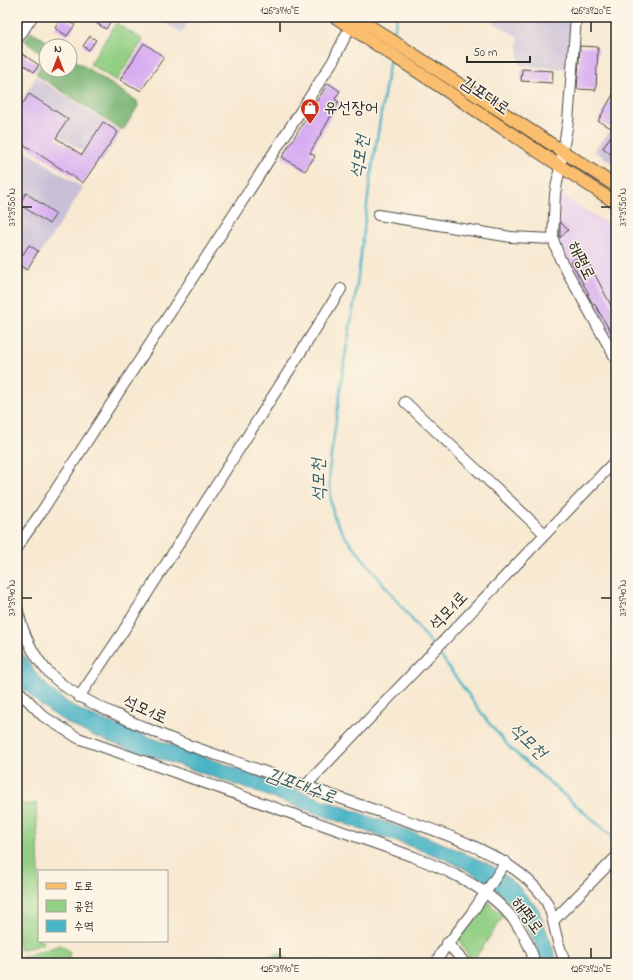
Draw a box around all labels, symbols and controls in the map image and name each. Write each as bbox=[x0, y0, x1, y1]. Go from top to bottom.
text: 126°39'10"E bbox=[260, 4, 300, 19]
text: 126°39'20"E bbox=[570, 4, 612, 19]
north arrow bbox=[38, 38, 78, 78]
scale bar bbox=[467, 38, 530, 64]
text: N bbox=[54, 41, 62, 57]
text: 50 m bbox=[473, 44, 497, 62]
street label: 김포대로 bbox=[455, 70, 515, 122]
place label: 유선장어 bbox=[324, 96, 379, 121]
shop icon: 유선장어 bbox=[299, 97, 321, 125]
water label: 석모천 bbox=[345, 132, 377, 180]
text: 37°39'50"N bbox=[5, 188, 20, 226]
text: 37°39'50"N bbox=[616, 188, 631, 226]
street label: 해평로 bbox=[561, 237, 601, 285]
water label: 석모천 bbox=[307, 457, 333, 502]
text: 37°39'40"N bbox=[5, 579, 20, 616]
text: 37°39'40"N bbox=[616, 579, 631, 616]
street label: 석모1로 bbox=[424, 586, 474, 636]
street label: 석모1로 bbox=[119, 689, 171, 731]
water label: 석모천 bbox=[502, 718, 553, 767]
water label: 김포대수로 bbox=[263, 762, 339, 812]
legend bbox=[38, 870, 168, 942]
text: 도로 bbox=[74, 878, 93, 896]
street label: 해평로 bbox=[505, 892, 549, 940]
text: 공원 bbox=[74, 898, 93, 916]
text: 수역 bbox=[74, 918, 94, 936]
text: 126°39'10"E bbox=[260, 962, 300, 977]
text: 126°39'20"E bbox=[570, 962, 612, 977]

